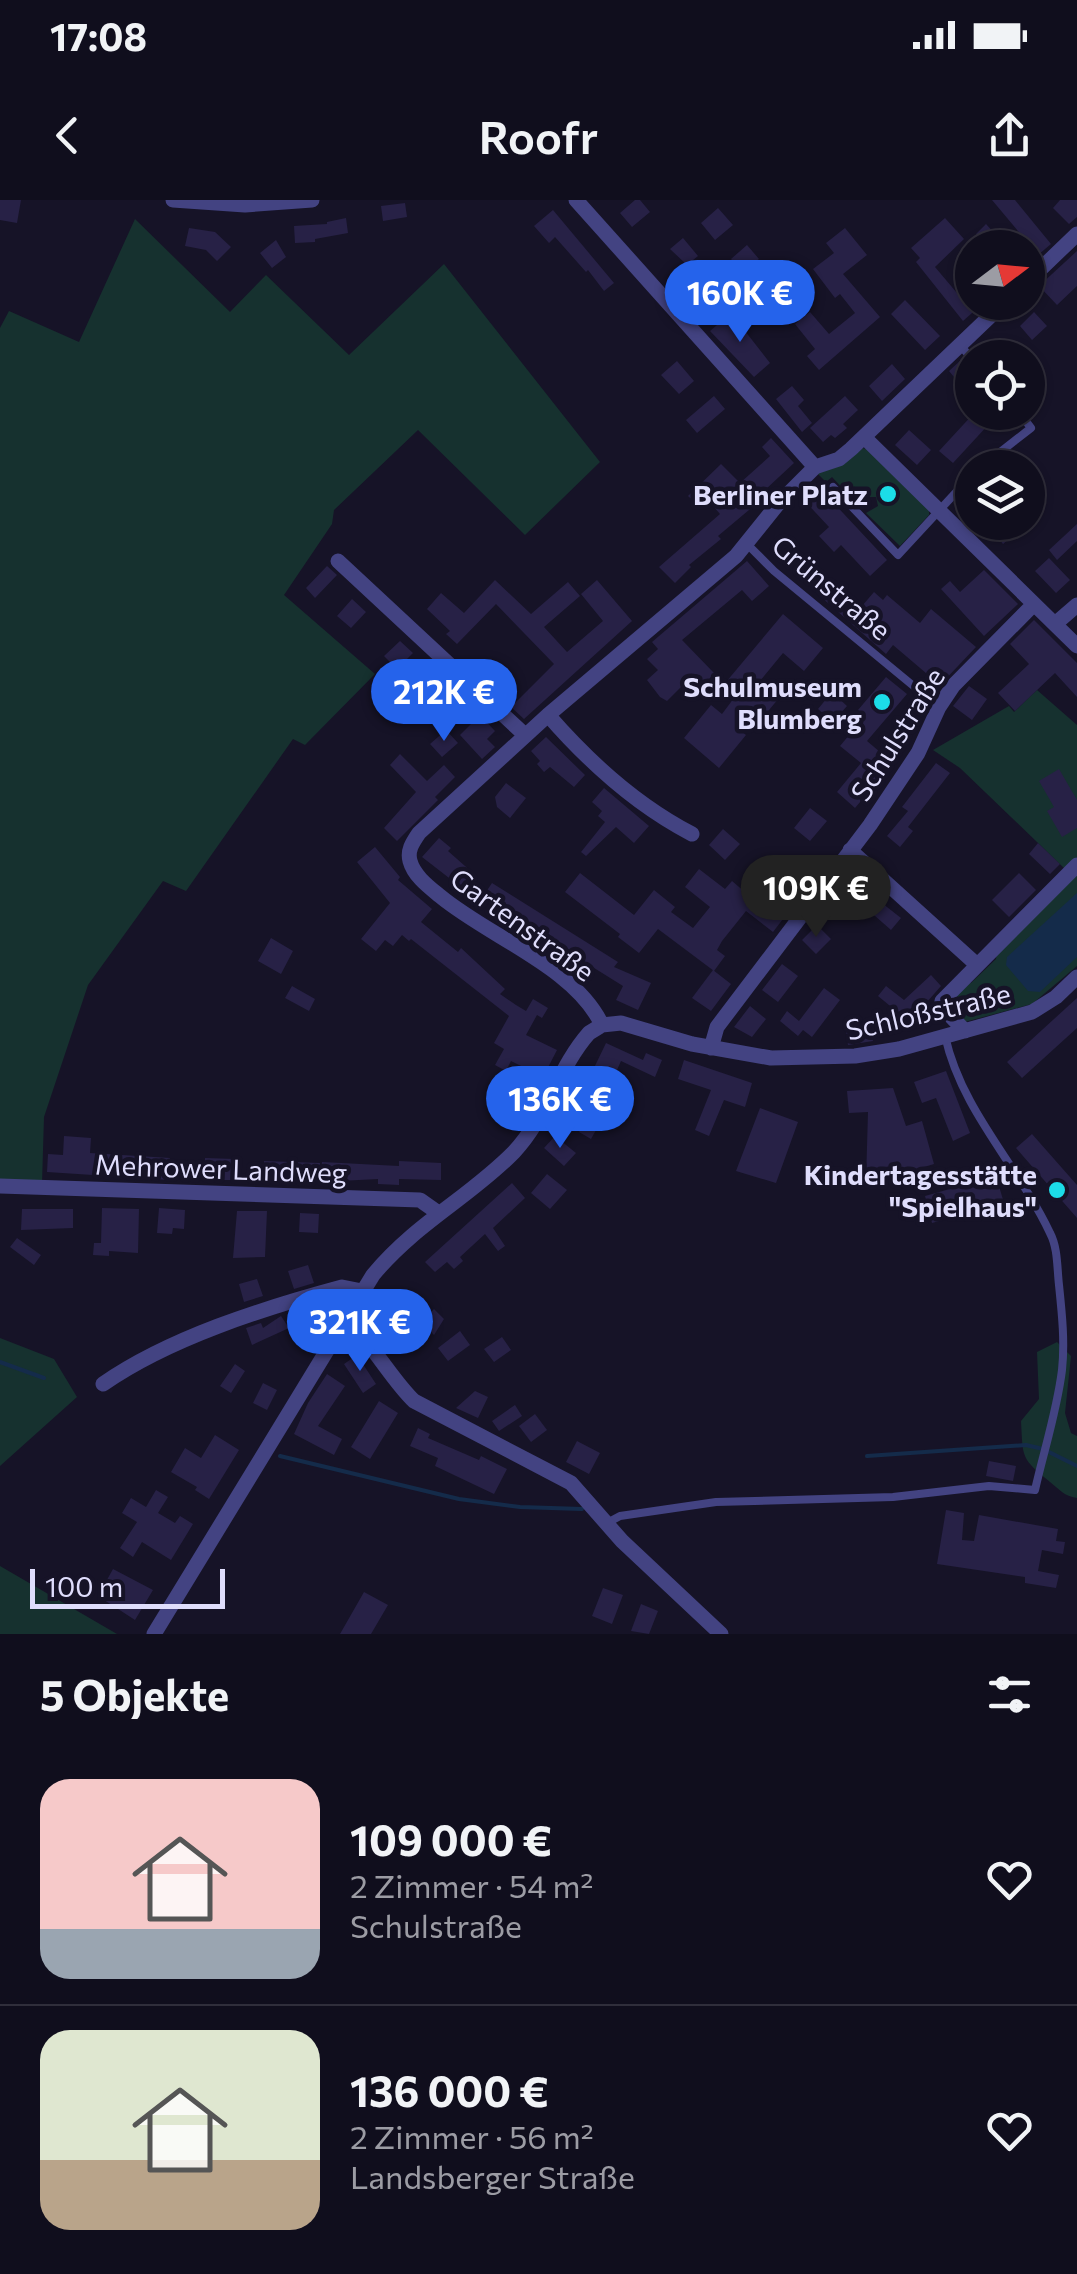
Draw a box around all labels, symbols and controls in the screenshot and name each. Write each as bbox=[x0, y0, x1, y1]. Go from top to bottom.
text: 17:08 bbox=[50, 12, 147, 59]
icon: back bbox=[40, 108, 95, 163]
text: Roofr bbox=[479, 108, 598, 163]
icon: share bbox=[982, 108, 1037, 163]
north arrow bbox=[955, 230, 1045, 320]
map controls bbox=[955, 230, 1045, 540]
pin: 160K € bbox=[659, 260, 821, 345]
text: 160K € bbox=[687, 272, 793, 312]
button: locate bbox=[955, 340, 1045, 430]
button: layers bbox=[955, 450, 1045, 540]
place label: Berliner Platz bbox=[693, 477, 868, 511]
marker: Berliner Platz bbox=[877, 483, 899, 505]
street label: Grünstraße bbox=[766, 527, 898, 647]
pin: 212K € bbox=[363, 659, 525, 744]
street label: Schulstraße bbox=[843, 661, 951, 807]
place label: Schulmuseum Blumberg bbox=[683, 669, 862, 735]
text: 212K € bbox=[393, 671, 495, 711]
marker: Schulmuseum Blumberg bbox=[871, 691, 893, 713]
pin: 109K € bbox=[735, 855, 897, 940]
street label: Gartenstraße bbox=[444, 860, 602, 988]
text: 109K € bbox=[763, 867, 869, 907]
street label: Schloßstraße bbox=[842, 975, 1014, 1047]
pin: 136K € bbox=[479, 1066, 641, 1151]
text: 136K € bbox=[508, 1078, 612, 1118]
street label: Mehrower Landweg bbox=[94, 1147, 348, 1189]
place label: Kindertagesstätte "Spielhaus" bbox=[804, 1157, 1037, 1223]
marker: Kindertagesstätte "Spielhaus" bbox=[1046, 1179, 1068, 1201]
pin: 321K € bbox=[279, 1289, 441, 1374]
text: 321K € bbox=[309, 1301, 411, 1341]
scale bar bbox=[30, 1564, 225, 1608]
text: 100 m bbox=[45, 1569, 123, 1603]
icon: filters bbox=[982, 1667, 1037, 1722]
text: 5 Objekte bbox=[40, 1668, 229, 1720]
text: 109 000 € bbox=[350, 1813, 552, 1865]
icon: home bbox=[120, 1819, 240, 1939]
icon: heart bbox=[982, 1852, 1037, 1907]
text: 2 Zimmer · 54 m² bbox=[350, 1865, 593, 1905]
text: Schulstraße bbox=[350, 1905, 522, 1945]
text: 136 000 € bbox=[350, 2064, 549, 2116]
icon: home bbox=[120, 2070, 240, 2190]
icon: heart bbox=[982, 2103, 1037, 2158]
text: 2 Zimmer · 56 m² bbox=[350, 2116, 594, 2156]
text: Landsberger Straße bbox=[350, 2156, 635, 2196]

